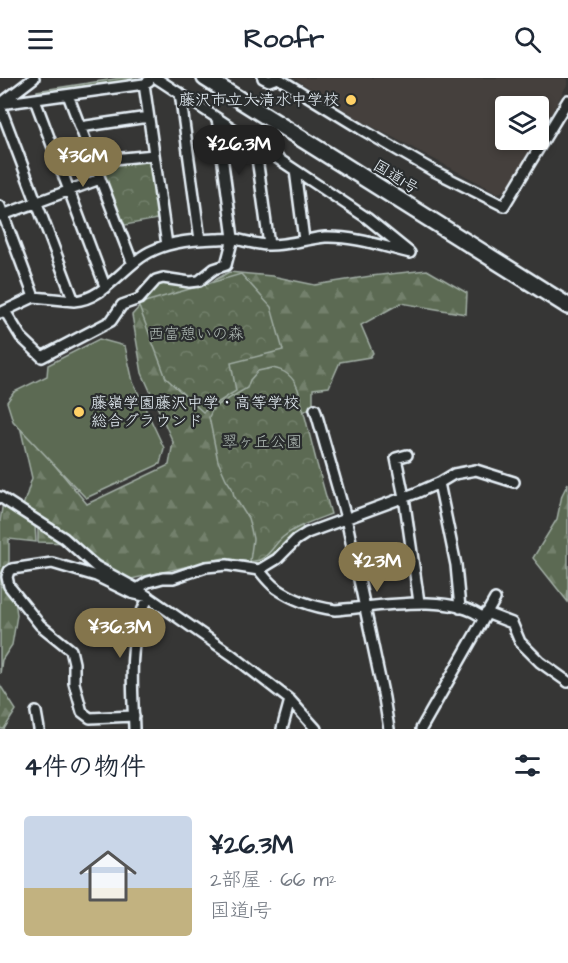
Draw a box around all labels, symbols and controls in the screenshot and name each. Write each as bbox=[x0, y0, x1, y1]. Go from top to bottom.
text: Roofr bbox=[244, 20, 324, 58]
icon: menu bbox=[24, 23, 57, 56]
icon: search bbox=[511, 23, 544, 56]
place label: 藤沢市立大清水中学校 bbox=[179, 89, 339, 111]
marker: 藤沢市立大清水中学校 bbox=[344, 93, 358, 107]
map controls bbox=[495, 96, 549, 150]
button: layers bbox=[495, 96, 549, 150]
pin: ¥26.3M bbox=[190, 125, 288, 176]
text: ¥26.3M bbox=[207, 130, 271, 158]
pin: ¥36M bbox=[47, 137, 119, 188]
text: ¥36M bbox=[58, 142, 108, 170]
street label: 国道1号 bbox=[369, 154, 423, 200]
park label: 西富憩いの森 bbox=[148, 323, 244, 345]
place label: 藤嶺学園藤沢中学・高等学校 総合グラウンド bbox=[91, 392, 299, 432]
marker: 藤嶺学園藤沢中学・高等学校 総合グラウンド bbox=[72, 405, 86, 419]
park label: 翠ヶ丘公園 bbox=[222, 431, 302, 453]
pin: ¥23M bbox=[341, 542, 413, 593]
text: ¥23M bbox=[353, 547, 401, 575]
pin: ¥36.3M bbox=[71, 608, 169, 659]
text: ¥36.3M bbox=[89, 613, 151, 641]
text: 4件の物件 bbox=[24, 749, 146, 785]
icon: filters bbox=[511, 749, 544, 782]
text: ¥26.3M bbox=[210, 827, 293, 863]
icon: home bbox=[72, 840, 144, 912]
text: 2部屋 · 66 m² bbox=[210, 866, 336, 894]
text: 国道1号 bbox=[210, 897, 273, 925]

